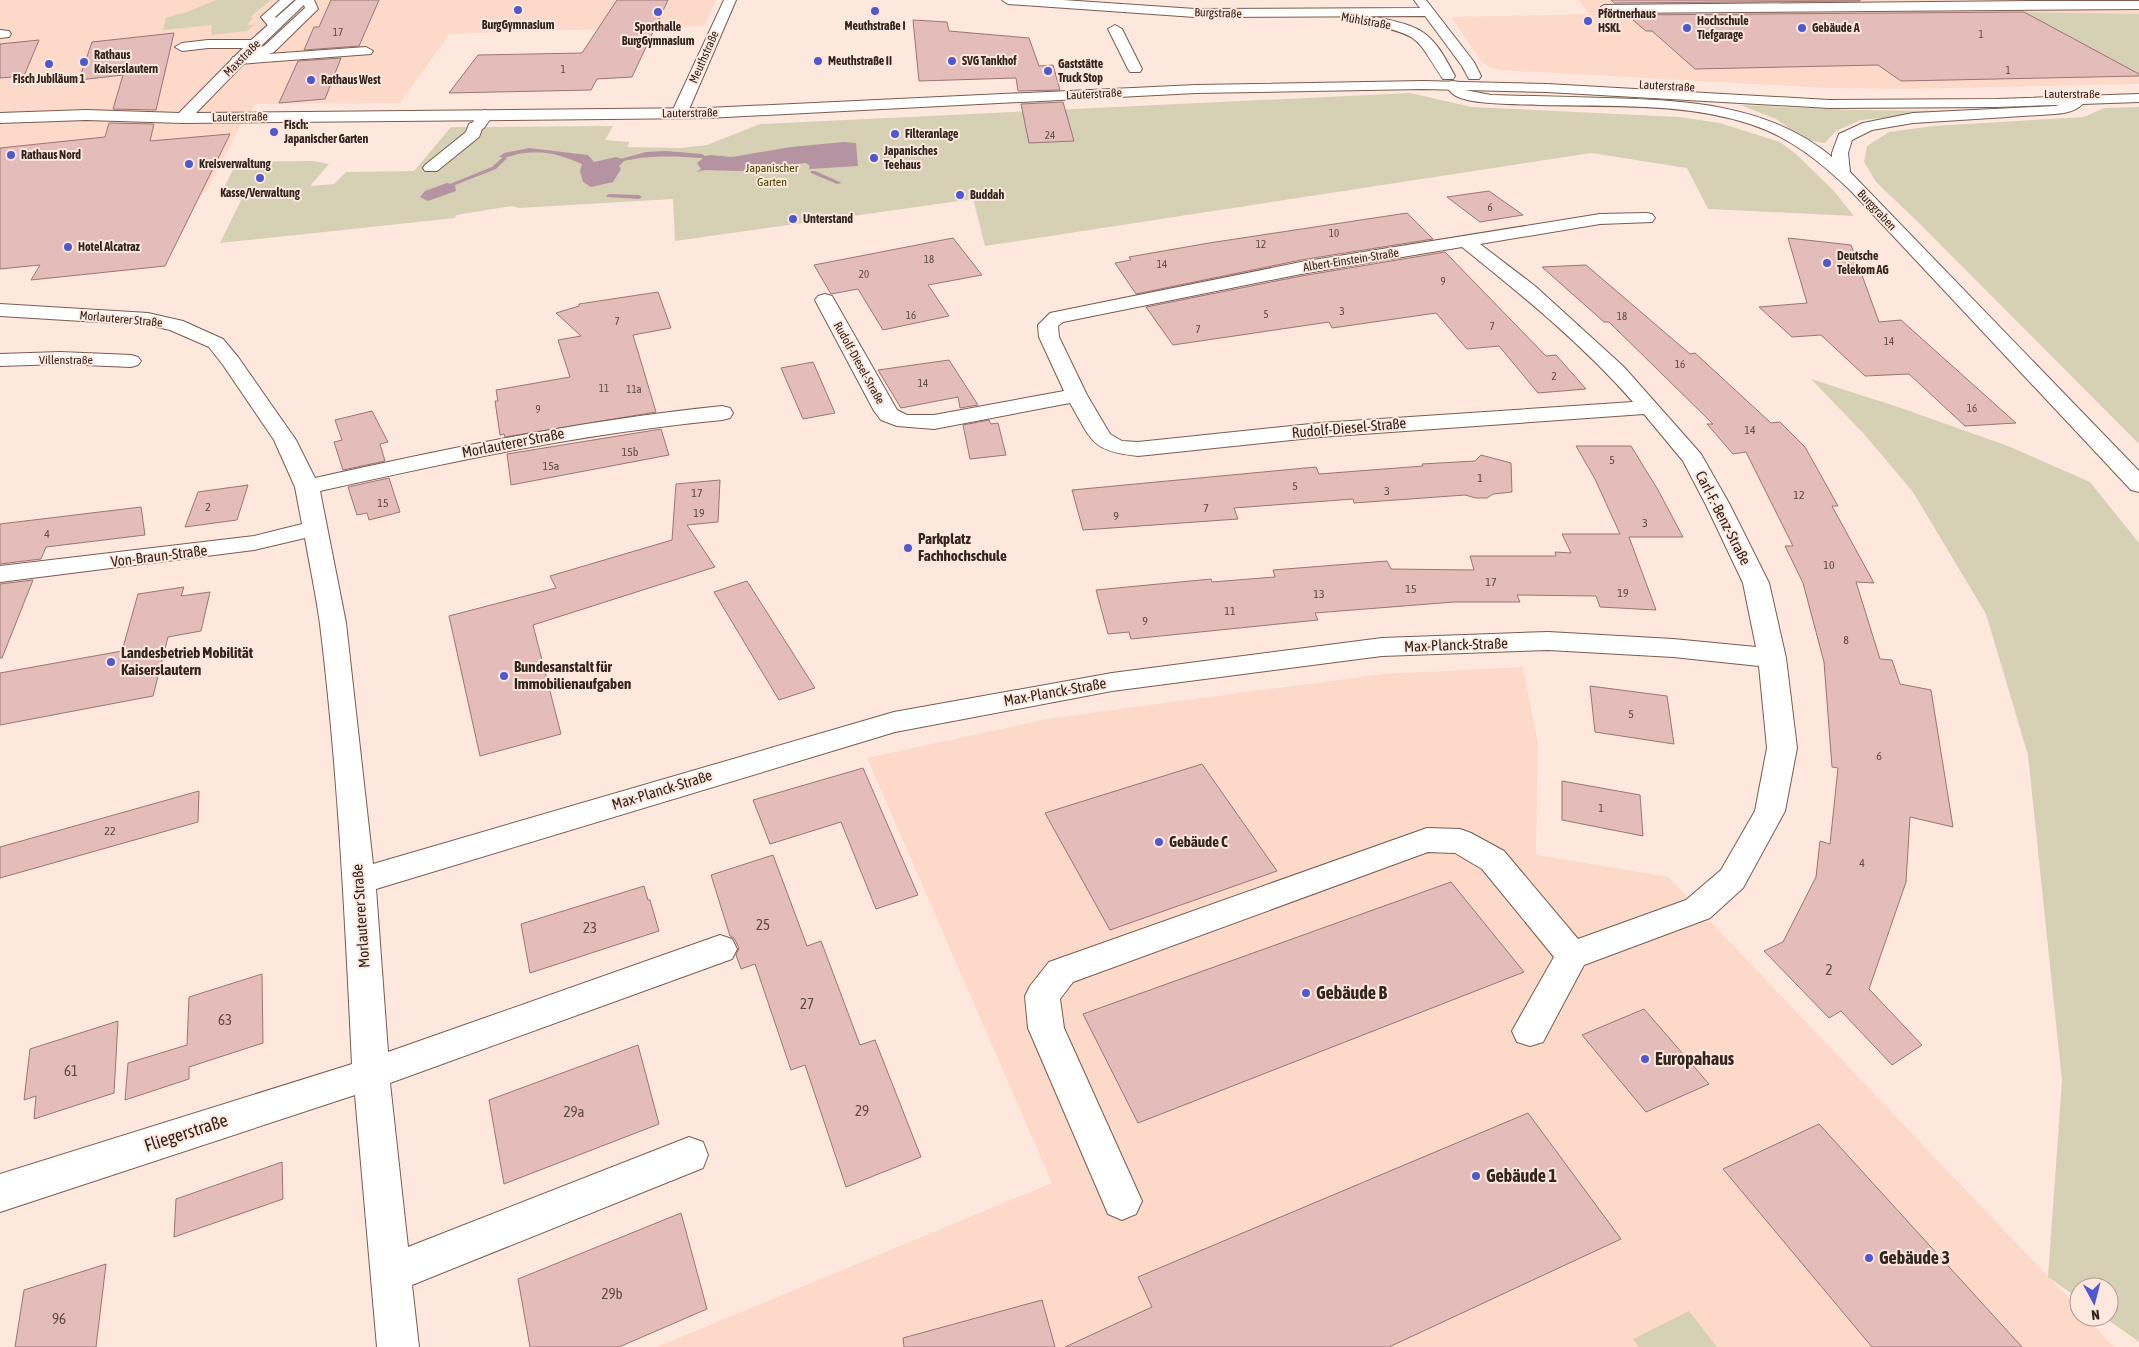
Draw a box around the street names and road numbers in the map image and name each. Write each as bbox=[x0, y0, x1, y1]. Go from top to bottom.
street label: Burgstraße bbox=[1194, 5, 1242, 21]
street label: Mühlstraße bbox=[1340, 10, 1392, 32]
street label: Meuthstraße bbox=[686, 28, 722, 86]
street label: Maxstraße bbox=[221, 37, 263, 79]
street label: Lauterstraße bbox=[1639, 78, 1695, 94]
street label: Lauterstraße bbox=[1066, 86, 1122, 102]
street label: Lauterstraße bbox=[2044, 87, 2100, 101]
street label: Lauterstraße bbox=[662, 106, 718, 120]
street label: Lauterstraße bbox=[212, 110, 268, 124]
street label: Burggraben bbox=[1855, 187, 1899, 233]
street label: Albert-Einstein-Straße bbox=[1302, 246, 1400, 274]
street label: Morlauterer Straße bbox=[79, 308, 163, 330]
street label: Rudolf-Diesel-Straße bbox=[831, 319, 887, 407]
street label: Villenstraße bbox=[39, 353, 93, 367]
street label: Rudolf-Diesel-Straße bbox=[1291, 414, 1407, 441]
street label: Morlauterer Straße bbox=[460, 424, 566, 461]
street label: Carl-F.-Benz-Straße bbox=[1692, 468, 1755, 568]
street label: Von-Braun-Straße bbox=[110, 541, 208, 570]
street label: Max-Planck-Straße bbox=[1404, 634, 1508, 655]
street label: Max-Planck-Straße bbox=[1002, 674, 1108, 709]
street label: Max-Planck-Straße bbox=[610, 766, 714, 813]
street label: Morlauterer Straße bbox=[348, 863, 373, 969]
street label: Fliegerstraße bbox=[141, 1109, 230, 1156]

